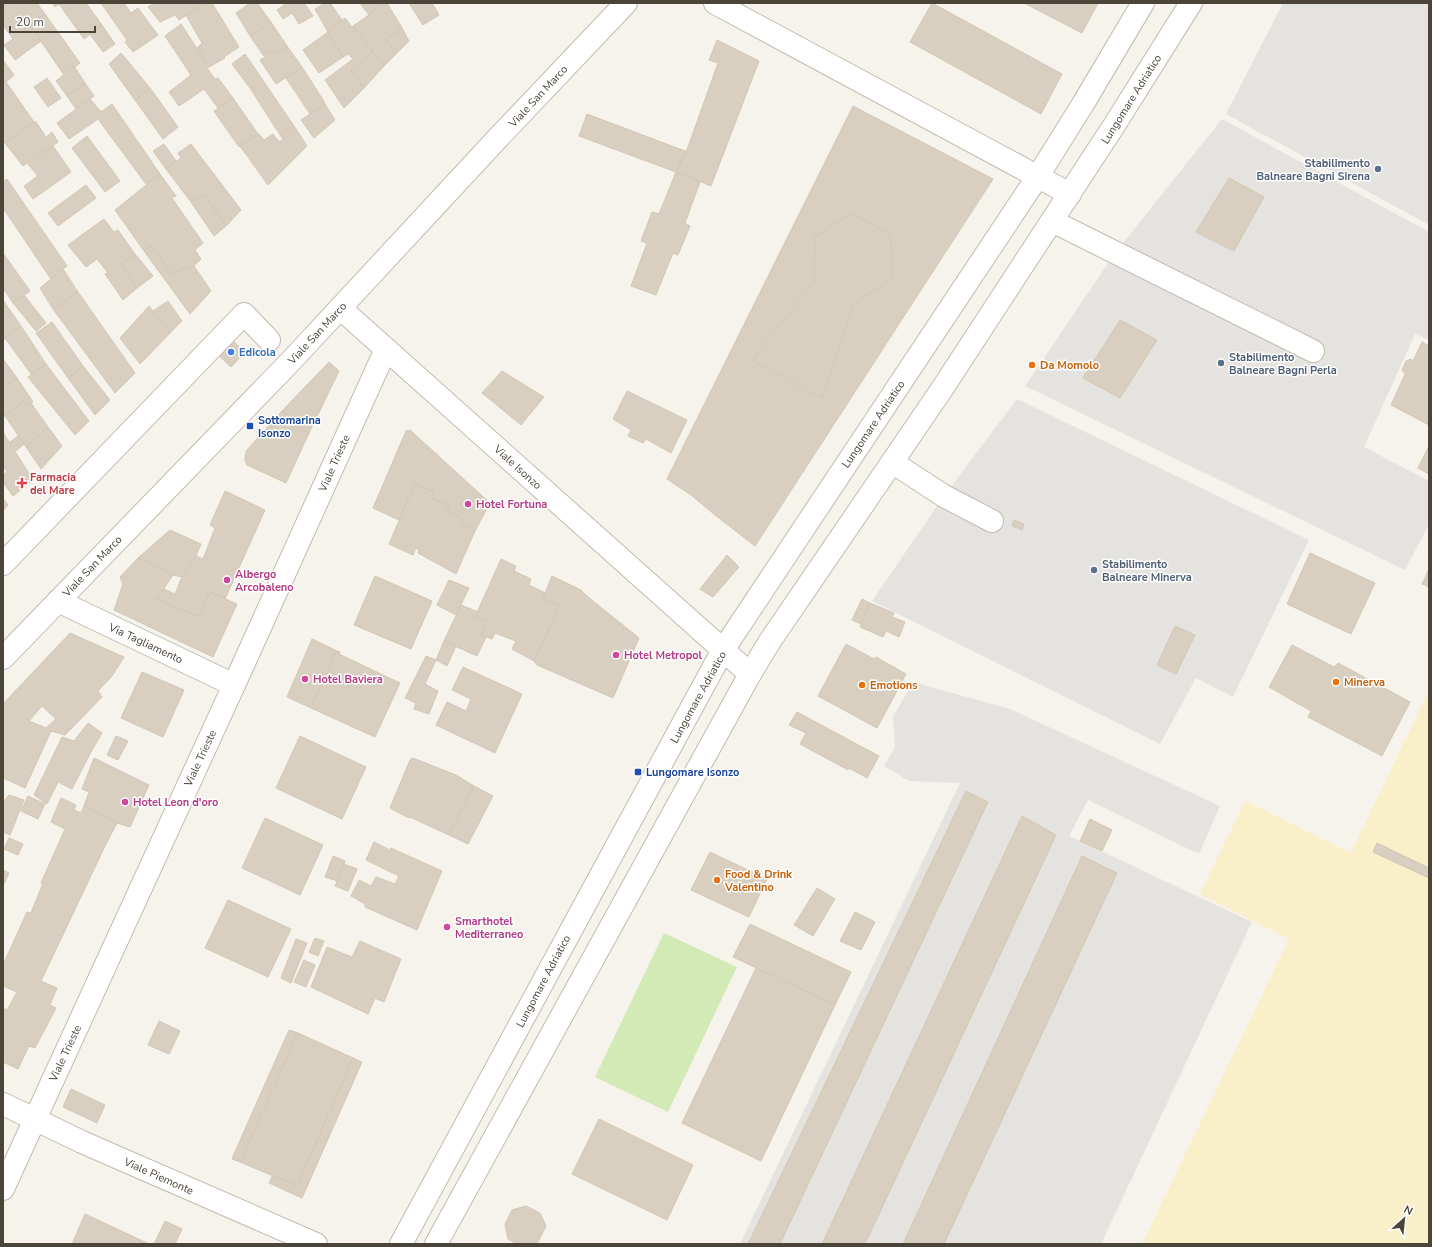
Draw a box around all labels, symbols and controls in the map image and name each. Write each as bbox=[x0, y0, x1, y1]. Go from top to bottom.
scale bar bbox=[10, 8, 95, 34]
text: 20 m bbox=[16, 14, 44, 30]
street label: Lungomare Adriatico bbox=[1098, 52, 1165, 147]
street label: Viale San Marco bbox=[505, 62, 571, 131]
place label: Stabilimento Balneare Bagni Sirena bbox=[1257, 156, 1370, 184]
marker: Stabilimento Balneare Bagni Sirena bbox=[1373, 164, 1383, 174]
street label: Viale San Marco bbox=[284, 299, 350, 368]
place label: Edicola bbox=[239, 345, 276, 360]
marker: Edicola bbox=[226, 347, 236, 357]
place label: Stabilimento Balneare Bagni Perla bbox=[1229, 350, 1337, 378]
place label: Da Momolo bbox=[1040, 358, 1099, 373]
marker: Stabilimento Balneare Bagni Perla bbox=[1216, 358, 1226, 368]
marker: Da Momolo bbox=[1027, 360, 1037, 370]
street label: Lungomare Adriatico bbox=[838, 377, 908, 471]
place label: Sottomarina Isonzo bbox=[258, 413, 321, 441]
marker: Sottomarina Isonzo bbox=[245, 421, 255, 431]
street label: Viale Trieste bbox=[315, 432, 354, 495]
street label: Viale Isonzo bbox=[490, 441, 545, 493]
place label: Farmacia del Mare bbox=[30, 470, 76, 498]
marker: Farmacia del Mare bbox=[17, 478, 27, 488]
place label: Hotel Fortuna bbox=[476, 497, 547, 512]
marker: Hotel Fortuna bbox=[463, 499, 473, 509]
street label: Viale San Marco bbox=[59, 532, 125, 601]
place label: Stabilimento Balneare Minerva bbox=[1102, 557, 1192, 585]
marker: Stabilimento Balneare Minerva bbox=[1089, 565, 1099, 575]
place label: Albergo Arcobaleno bbox=[235, 567, 294, 595]
marker: Albergo Arcobaleno bbox=[222, 575, 232, 585]
street label: Via Tagliamento bbox=[105, 619, 185, 667]
place label: Hotel Metropol bbox=[624, 648, 703, 663]
street label: Lungomare Adriatico bbox=[667, 649, 730, 746]
marker: Hotel Metropol bbox=[611, 650, 621, 660]
place label: Hotel Baviera bbox=[313, 672, 383, 687]
marker: Hotel Baviera bbox=[300, 674, 310, 684]
place label: Minerva bbox=[1344, 675, 1385, 690]
marker: Minerva bbox=[1331, 677, 1341, 687]
place label: Emotions bbox=[870, 678, 918, 693]
marker: Emotions bbox=[857, 680, 867, 690]
street label: Viale Trieste bbox=[180, 727, 220, 790]
place label: Lungomare Isonzo bbox=[646, 765, 739, 780]
marker: Lungomare Isonzo bbox=[633, 767, 643, 777]
place label: Hotel Leon d'oro bbox=[133, 795, 218, 810]
marker: Hotel Leon d'oro bbox=[120, 797, 130, 807]
place label: Food & Drink Valentino bbox=[724, 867, 793, 895]
marker: Food & Drink Valentino bbox=[712, 875, 722, 885]
place label: Smarthotel Mediterraneo bbox=[455, 914, 523, 942]
marker: Smarthotel Mediterraneo bbox=[442, 922, 452, 932]
street label: Lungomare Adriatico bbox=[513, 932, 574, 1030]
street label: Viale Trieste bbox=[45, 1022, 85, 1085]
street label: Viale Piemonte bbox=[121, 1154, 196, 1199]
north arrow bbox=[1384, 1199, 1424, 1239]
text: N bbox=[1401, 1202, 1415, 1219]

